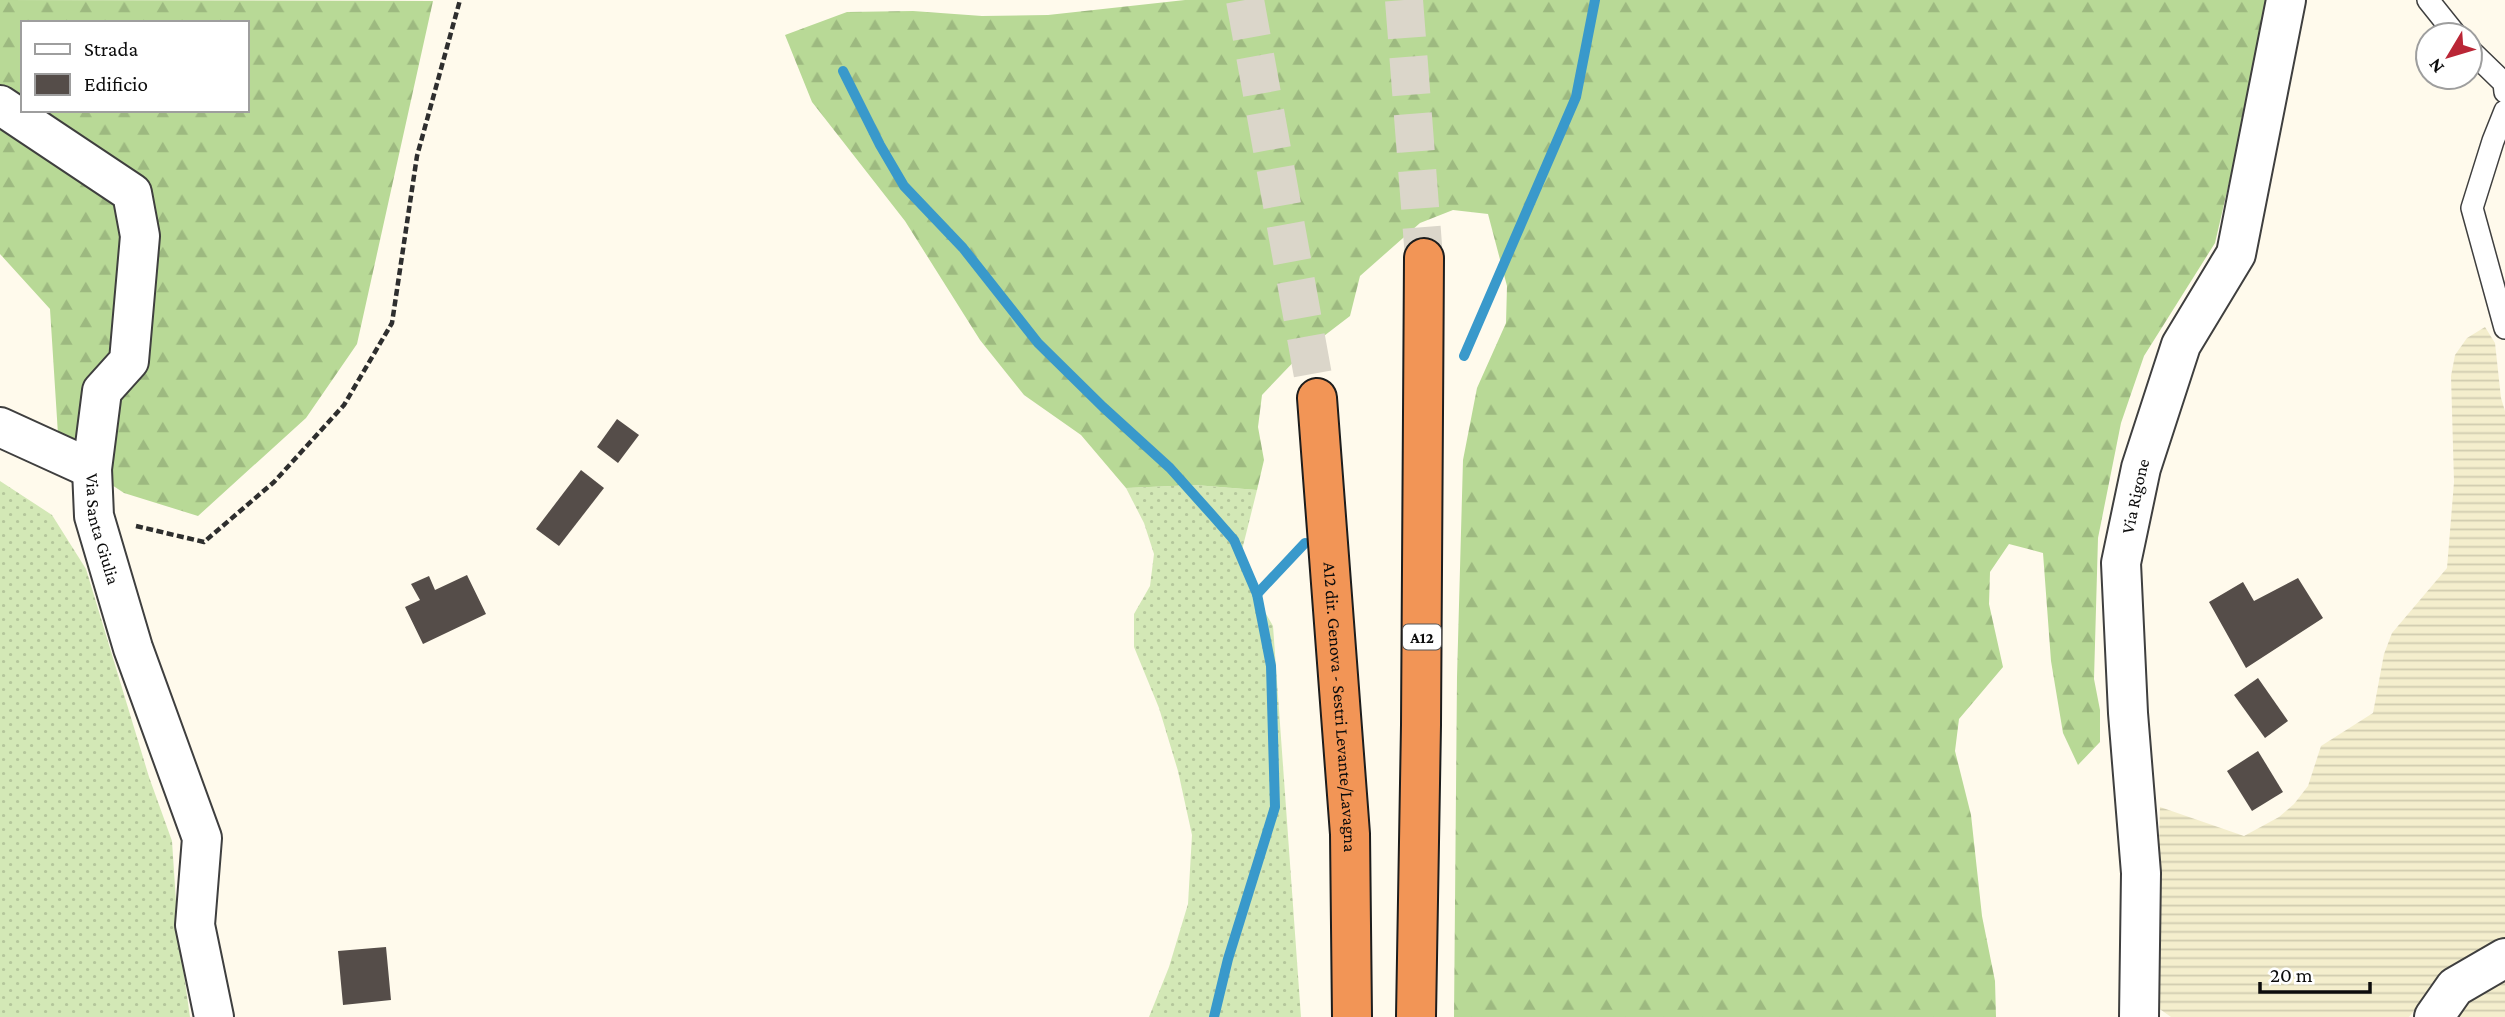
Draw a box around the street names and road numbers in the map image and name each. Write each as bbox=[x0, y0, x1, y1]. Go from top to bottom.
street label: Via Rigone bbox=[2117, 456, 2153, 536]
street label: Via Santa Giulia bbox=[82, 473, 124, 587]
street label: A12 dir. Genova - Sestri Levante/Lavagna bbox=[1319, 561, 1360, 852]
road number: A12 bbox=[1403, 624, 1441, 650]

